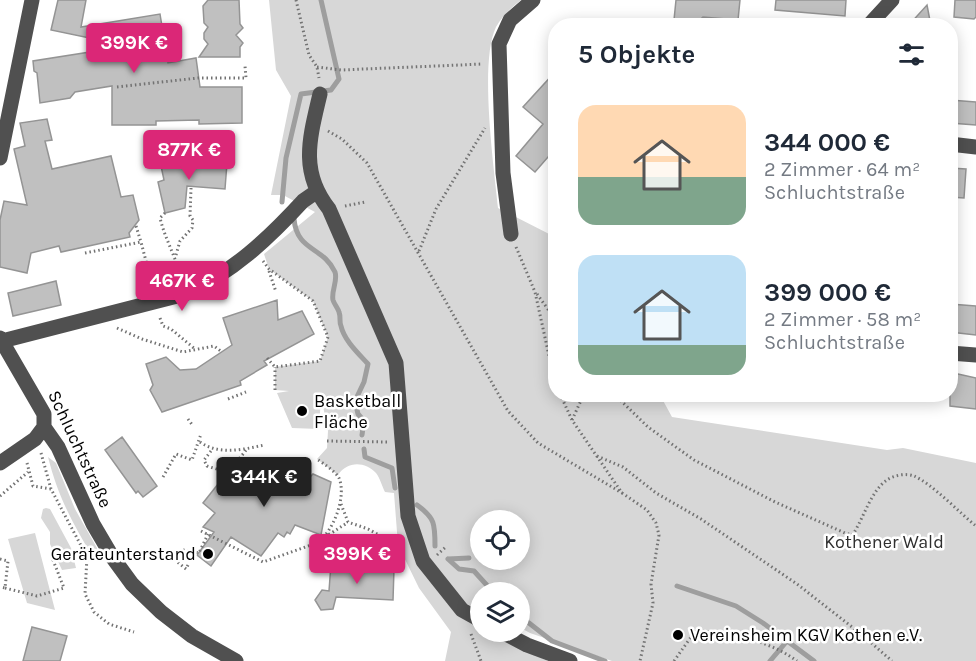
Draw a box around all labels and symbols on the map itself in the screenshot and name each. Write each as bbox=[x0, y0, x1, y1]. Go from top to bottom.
pin: 399K € bbox=[85, 23, 183, 74]
pin: 877K € bbox=[140, 130, 238, 181]
pin: 467K € bbox=[133, 261, 231, 312]
street label: Schluchtstraße bbox=[43, 387, 117, 511]
place label: Basketball Fläche bbox=[314, 390, 401, 433]
marker: Basketball Fläche bbox=[295, 404, 309, 418]
pin: 344K € bbox=[215, 457, 313, 508]
park label: Kothener Wald bbox=[824, 531, 944, 553]
pin: 399K € bbox=[308, 534, 406, 585]
place label: Geräteunterstand bbox=[51, 543, 196, 565]
marker: Geräteunterstand bbox=[201, 547, 215, 561]
place label: Vereinsheim KGV Kothen e.V. bbox=[690, 624, 922, 646]
marker: Vereinsheim KGV Kothen e.V. bbox=[671, 628, 685, 642]

